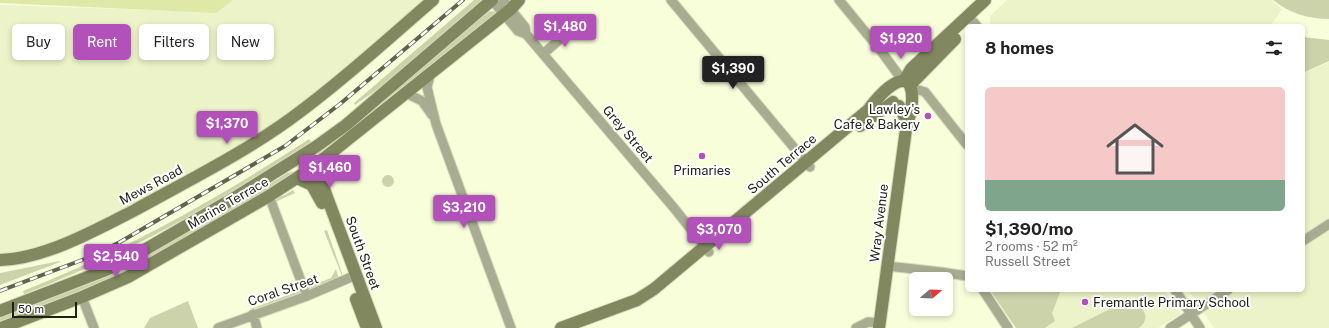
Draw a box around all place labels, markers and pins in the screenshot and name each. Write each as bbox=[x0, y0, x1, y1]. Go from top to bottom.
pin: $1,480 bbox=[532, 14, 598, 48]
pin: $1,920 bbox=[868, 26, 934, 60]
pin: $1,390 bbox=[700, 56, 766, 90]
place label: Lawley's Cafe & Bakery bbox=[834, 102, 920, 132]
pin: $1,370 bbox=[194, 111, 260, 145]
marker: Lawley's Cafe & Bakery bbox=[923, 111, 933, 121]
marker: Primaries bbox=[697, 151, 707, 161]
pin: $1,460 bbox=[297, 155, 363, 189]
place label: Primaries bbox=[673, 163, 731, 178]
pin: $3,210 bbox=[431, 195, 497, 229]
pin: $3,070 bbox=[686, 217, 752, 251]
pin: $2,540 bbox=[83, 244, 149, 278]
place label: Fremantle Primary School bbox=[1093, 295, 1250, 310]
marker: Fremantle Primary School bbox=[1080, 297, 1090, 307]

